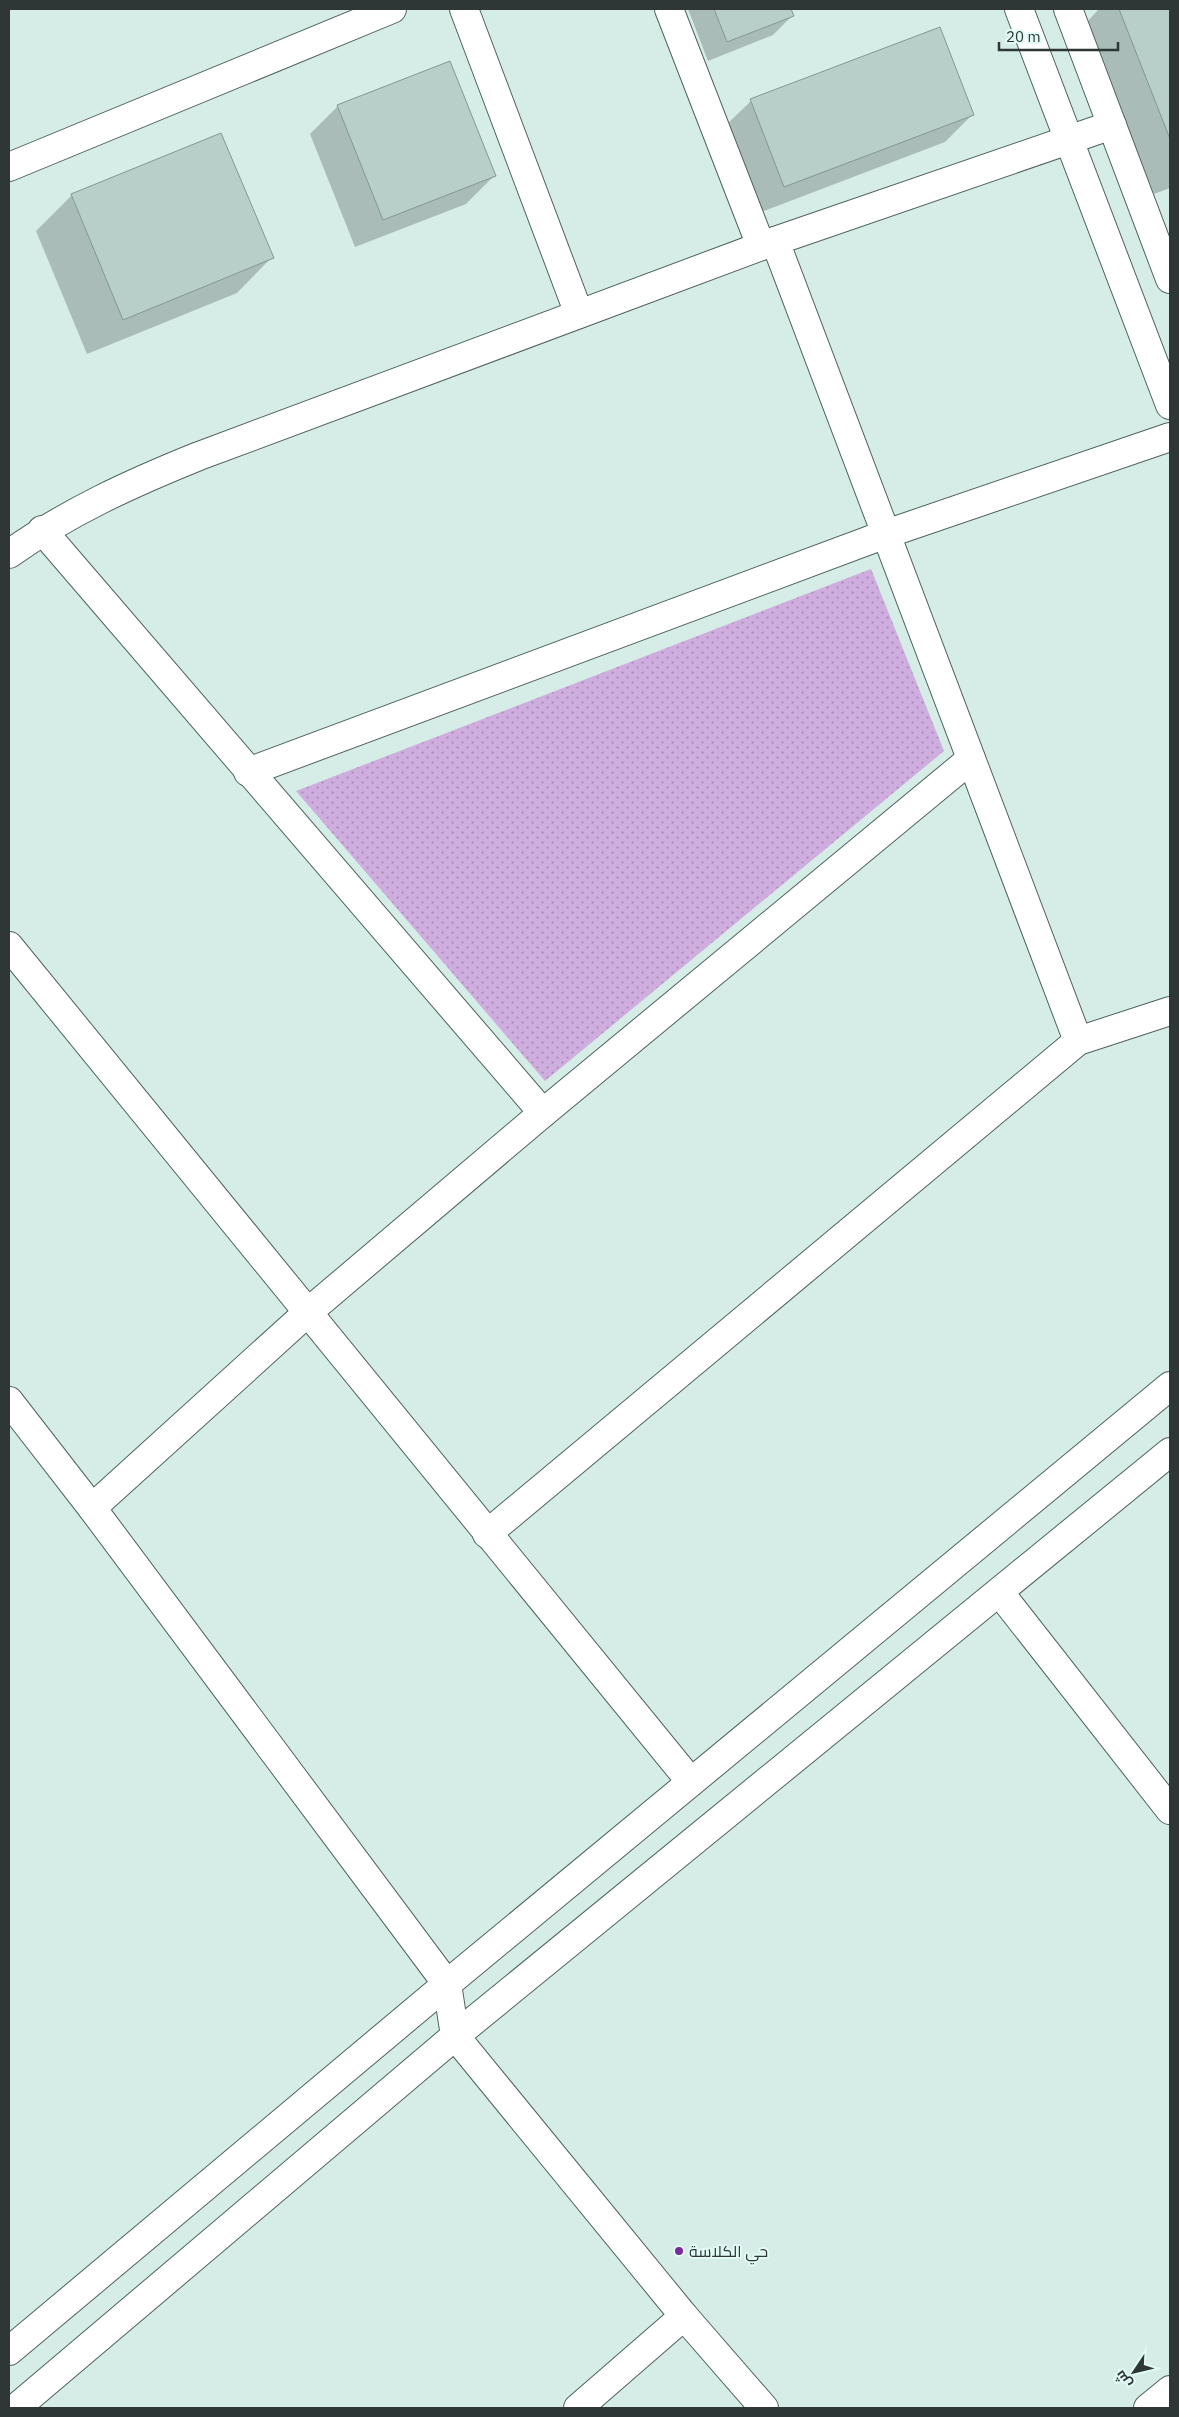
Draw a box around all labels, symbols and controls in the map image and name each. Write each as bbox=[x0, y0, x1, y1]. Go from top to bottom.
scale bar bbox=[999, 20, 1118, 52]
text: 20 m bbox=[1006, 27, 1041, 46]
place label: حي الكلاسة bbox=[689, 2241, 768, 2265]
marker: حي الكلاسة bbox=[673, 2245, 685, 2257]
north arrow bbox=[1109, 2347, 1159, 2397]
text: ش bbox=[1111, 2367, 1136, 2392]

